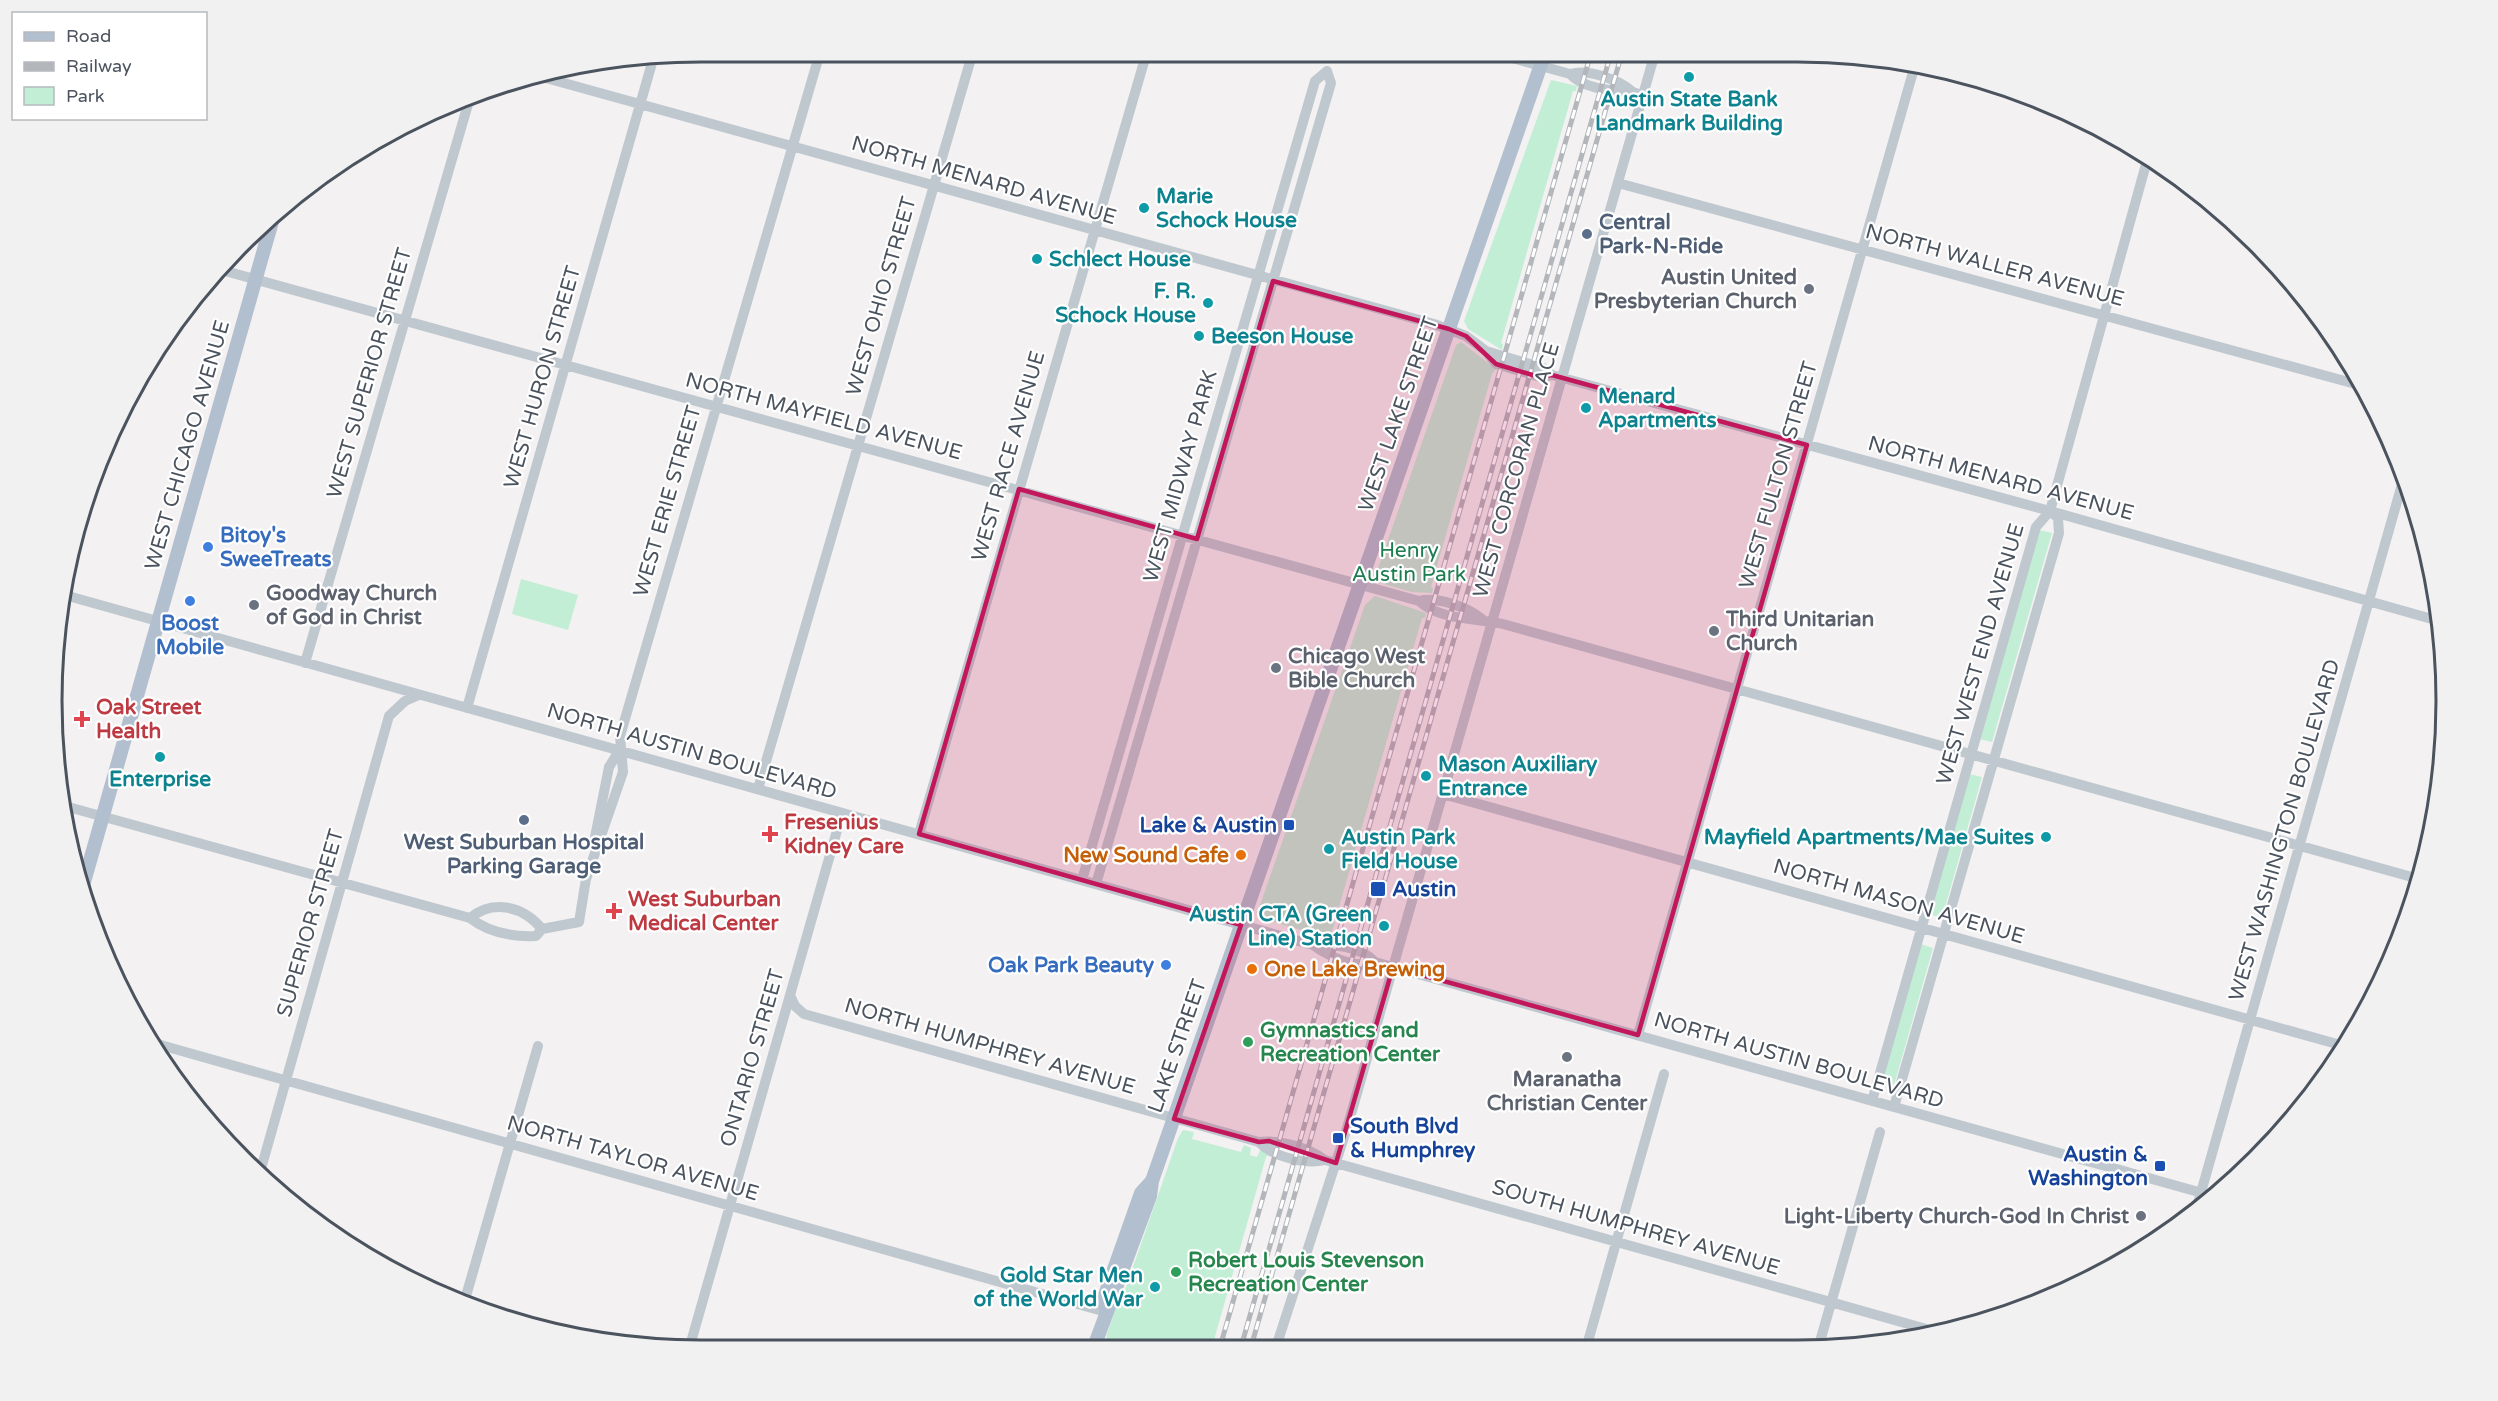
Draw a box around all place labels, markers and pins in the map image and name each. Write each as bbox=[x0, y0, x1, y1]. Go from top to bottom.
marker: Austin State Bank Landmark Building bbox=[1682, 70, 1696, 84]
place label: Austin State Bank Landmark Building bbox=[1595, 87, 1783, 136]
place label: Marie Schock House bbox=[1156, 184, 1297, 233]
marker: Marie Schock House bbox=[1137, 201, 1151, 215]
place label: Central Park-N-Ride bbox=[1599, 210, 1723, 259]
marker: Central Park-N-Ride bbox=[1580, 227, 1594, 241]
place label: Schlect House bbox=[1049, 247, 1191, 272]
marker: Schlect House bbox=[1030, 252, 1044, 266]
place label: Austin United Presbyterian Church bbox=[1594, 265, 1797, 314]
place label: F. R. Schock House bbox=[1055, 279, 1196, 328]
marker: Austin United Presbyterian Church bbox=[1802, 282, 1816, 296]
marker: F. R. Schock House bbox=[1201, 296, 1215, 310]
place label: Beeson House bbox=[1211, 324, 1354, 349]
marker: Beeson House bbox=[1192, 329, 1206, 343]
place label: Menard Apartments bbox=[1598, 384, 1716, 433]
marker: Menard Apartments bbox=[1579, 401, 1593, 415]
place label: Bitoy's SweeTreats bbox=[220, 523, 332, 572]
marker: Bitoy's SweeTreats bbox=[201, 540, 215, 554]
place label: Goodway Church of God in Christ bbox=[266, 581, 437, 630]
marker: Boost Mobile bbox=[183, 594, 197, 608]
marker: Goodway Church of God in Christ bbox=[247, 598, 261, 612]
place label: Third Unitarian Church bbox=[1725, 607, 1874, 656]
place label: Boost Mobile bbox=[156, 611, 224, 660]
marker: Third Unitarian Church bbox=[1707, 624, 1721, 638]
place label: Chicago West Bible Church bbox=[1288, 644, 1425, 693]
marker: Chicago West Bible Church bbox=[1269, 661, 1283, 675]
place label: Oak Street Health bbox=[96, 695, 202, 744]
marker: Oak Street Health bbox=[73, 710, 91, 728]
marker: Enterprise bbox=[153, 750, 167, 764]
place label: Mason Auxiliary Entrance bbox=[1438, 752, 1598, 801]
place label: Enterprise bbox=[109, 767, 211, 792]
marker: Mason Auxiliary Entrance bbox=[1419, 769, 1433, 783]
place label: Fresenius Kidney Care bbox=[784, 810, 904, 859]
marker: West Suburban Hospital Parking Garage bbox=[517, 813, 531, 827]
place label: Lake & Austin bbox=[1139, 813, 1277, 838]
marker: Lake & Austin bbox=[1282, 818, 1296, 832]
marker: Fresenius Kidney Care bbox=[761, 825, 779, 843]
place label: Austin Park Field House bbox=[1341, 825, 1458, 874]
place label: Mayfield Apartments/Mae Suites bbox=[1704, 825, 2034, 850]
place label: West Suburban Hospital Parking Garage bbox=[404, 830, 644, 879]
marker: Mayfield Apartments/Mae Suites bbox=[2039, 830, 2053, 844]
marker: Austin Park Field House bbox=[1322, 842, 1336, 856]
place label: New Sound Cafe bbox=[1063, 843, 1229, 868]
marker: New Sound Cafe bbox=[1234, 848, 1248, 862]
place label: Austin bbox=[1392, 877, 1456, 902]
marker: Austin bbox=[1369, 880, 1387, 898]
place label: West Suburban Medical Center bbox=[628, 887, 781, 936]
marker: West Suburban Medical Center bbox=[605, 902, 623, 920]
place label: Austin CTA (Green Line) Station bbox=[1189, 902, 1372, 951]
marker: Austin CTA (Green Line) Station bbox=[1377, 919, 1391, 933]
place label: Oak Park Beauty bbox=[988, 953, 1155, 978]
place label: One Lake Brewing bbox=[1264, 957, 1445, 982]
marker: Oak Park Beauty bbox=[1159, 958, 1173, 972]
marker: One Lake Brewing bbox=[1245, 962, 1259, 976]
place label: Gymnastics and Recreation Center bbox=[1260, 1018, 1441, 1067]
marker: Gymnastics and Recreation Center bbox=[1241, 1035, 1255, 1049]
marker: Maranatha Christian Center bbox=[1560, 1050, 1574, 1064]
place label: Maranatha Christian Center bbox=[1487, 1067, 1648, 1116]
place label: South Blvd & Humphrey bbox=[1350, 1114, 1476, 1163]
marker: South Blvd & Humphrey bbox=[1331, 1131, 1345, 1145]
place label: Austin & Washington bbox=[2028, 1142, 2148, 1191]
marker: Austin & Washington bbox=[2153, 1159, 2167, 1173]
place label: Light-Liberty Church-God In Christ bbox=[1784, 1204, 2129, 1229]
marker: Light-Liberty Church-God In Christ bbox=[2134, 1209, 2148, 1223]
place label: Robert Louis Stevenson Recreation Center bbox=[1188, 1248, 1424, 1297]
place label: Gold Star Men of the World War bbox=[973, 1263, 1144, 1312]
marker: Robert Louis Stevenson Recreation Center bbox=[1169, 1265, 1183, 1279]
marker: Gold Star Men of the World War bbox=[1148, 1280, 1162, 1294]

